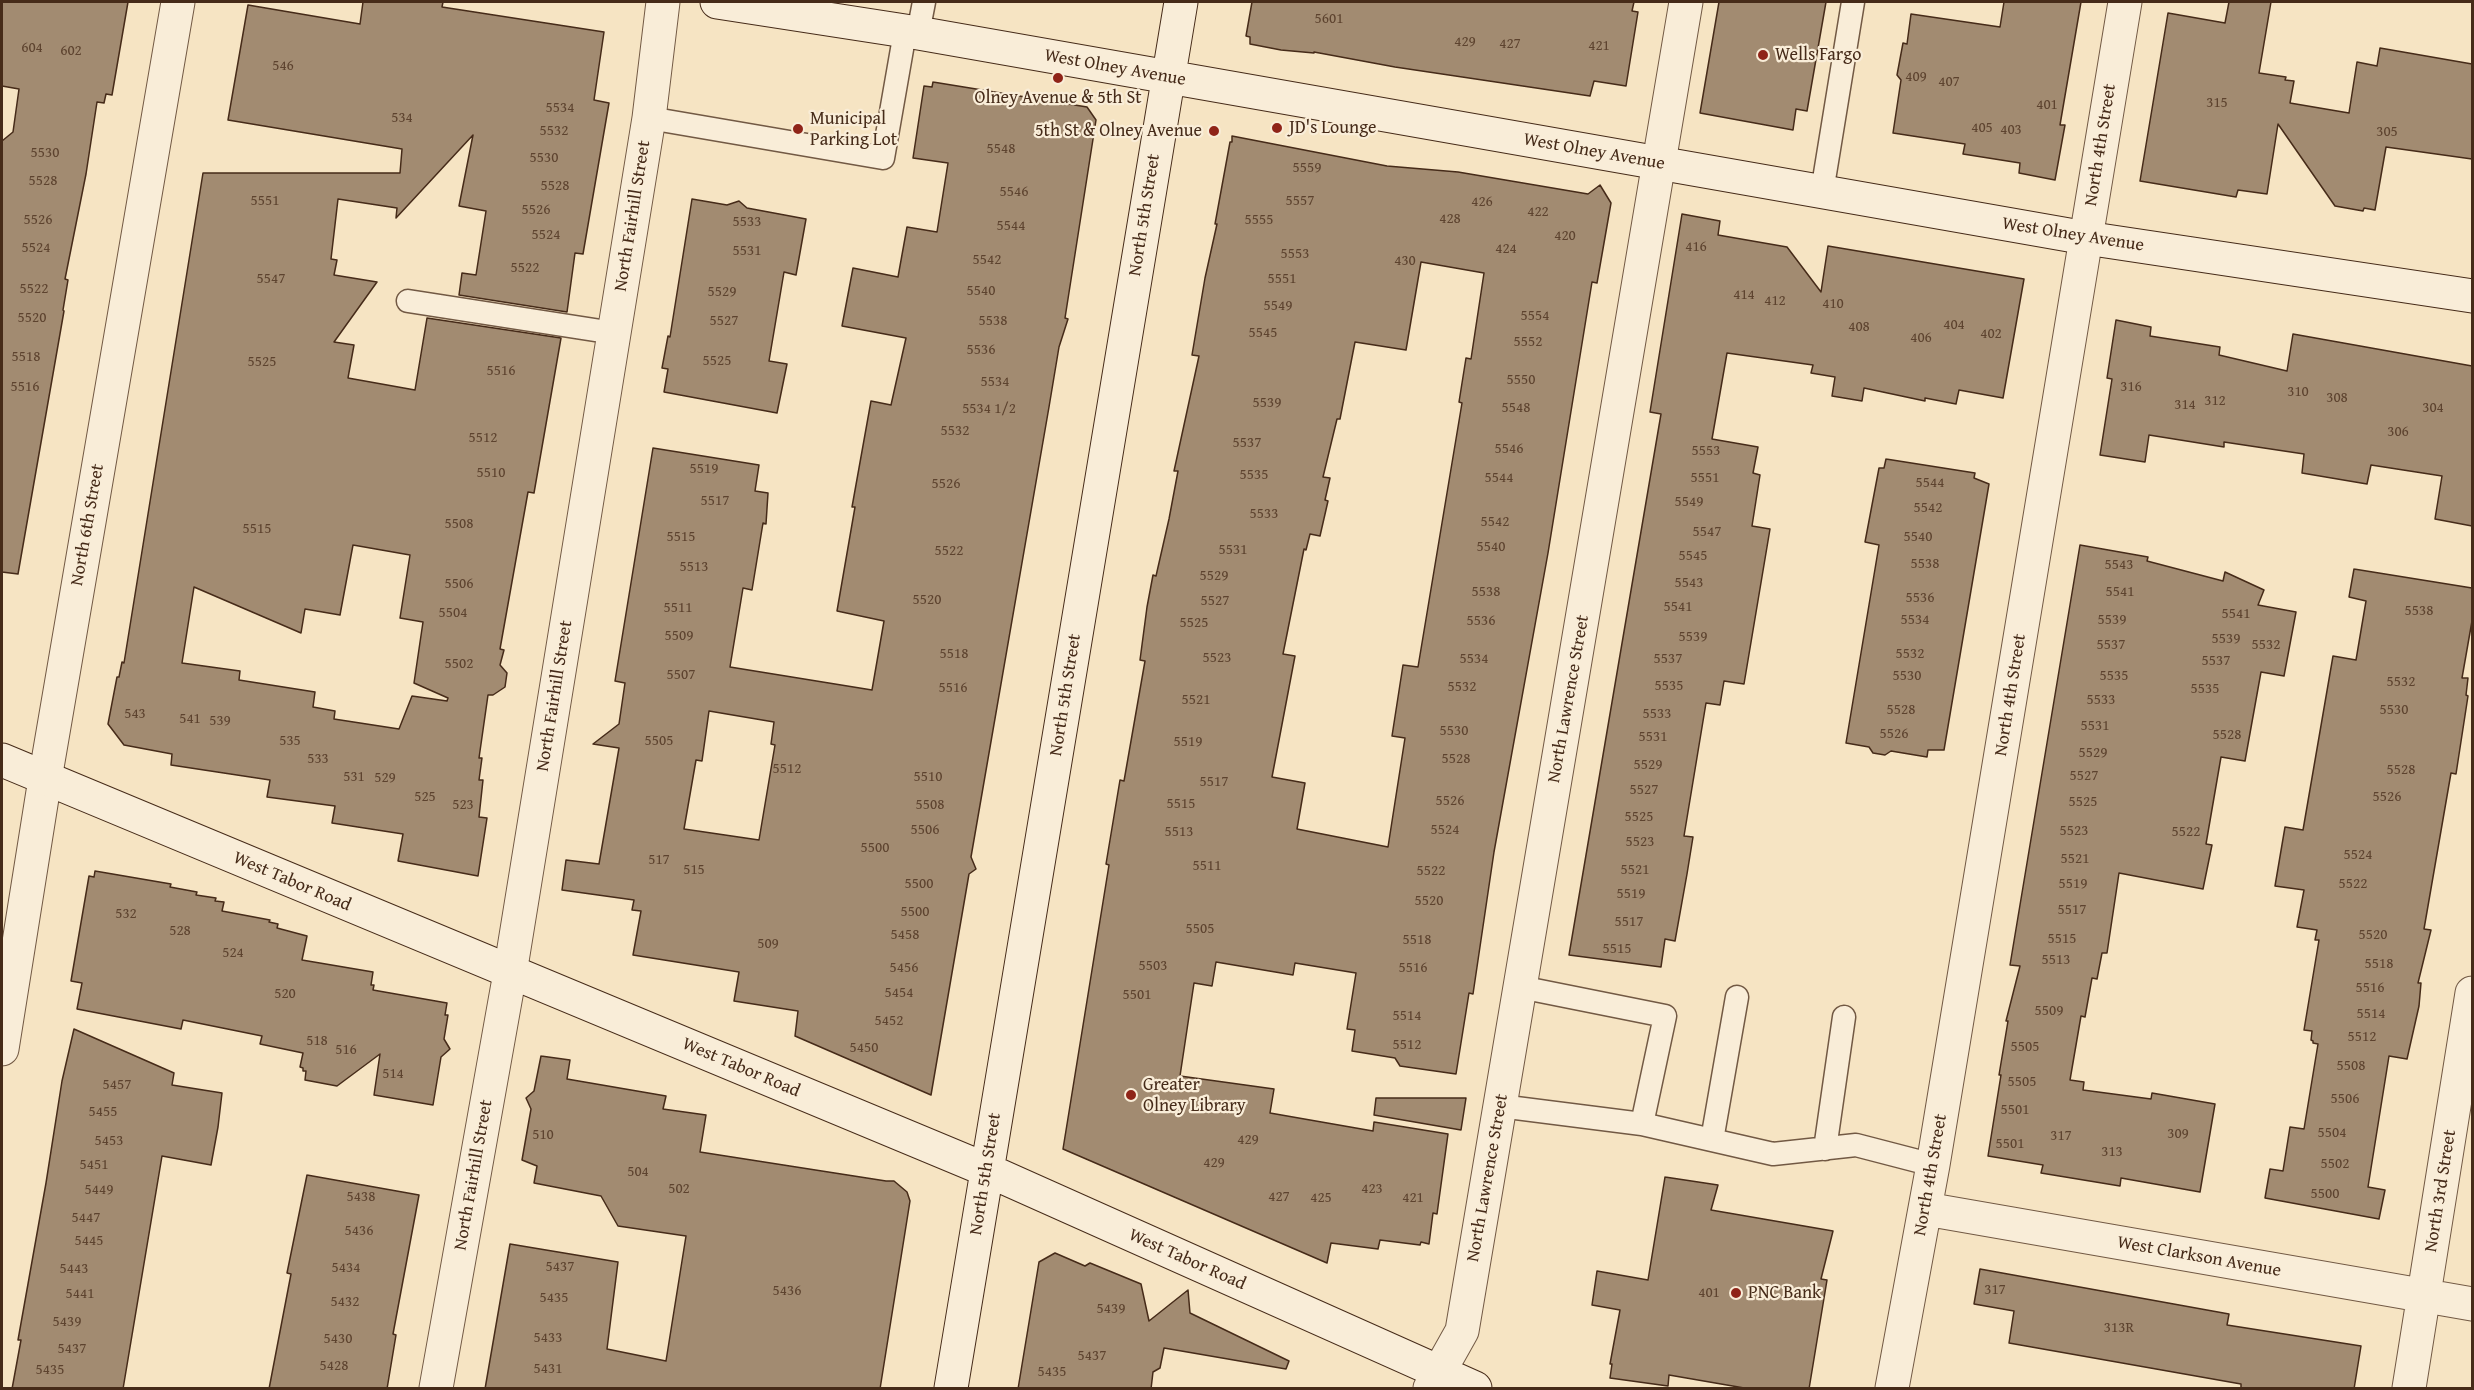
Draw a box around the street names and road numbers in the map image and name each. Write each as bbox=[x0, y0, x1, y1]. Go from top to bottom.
street label: West Olney Avenue bbox=[1043, 45, 1187, 91]
street label: North 4th Street bbox=[2081, 82, 2121, 208]
street label: West Olney Avenue bbox=[1522, 129, 1666, 175]
street label: North Fairhill Street bbox=[610, 139, 656, 293]
street label: North 5th Street bbox=[1125, 152, 1165, 278]
street label: West Olney Avenue bbox=[2001, 213, 2145, 257]
street label: North 6th Street bbox=[67, 462, 109, 588]
street label: North Lawrence Street bbox=[1544, 613, 1594, 785]
street label: North Fairhill Street bbox=[532, 619, 578, 773]
street label: North 5th Street bbox=[1046, 632, 1086, 758]
street label: North 4th Street bbox=[1991, 632, 2031, 758]
street label: West Tabor Road bbox=[230, 847, 354, 917]
street label: West Tabor Road bbox=[679, 1033, 803, 1103]
street label: North Lawrence Street bbox=[1463, 1092, 1513, 1264]
street label: North Fairhill Street bbox=[450, 1098, 498, 1252]
street label: North 5th Street bbox=[966, 1111, 1006, 1237]
street label: North 4th Street bbox=[1910, 1112, 1952, 1238]
street label: North 3rd Street bbox=[2421, 1128, 2461, 1254]
street label: West Tabor Road bbox=[1125, 1225, 1249, 1295]
street label: West Clarkson Avenue bbox=[2115, 1232, 2283, 1282]

